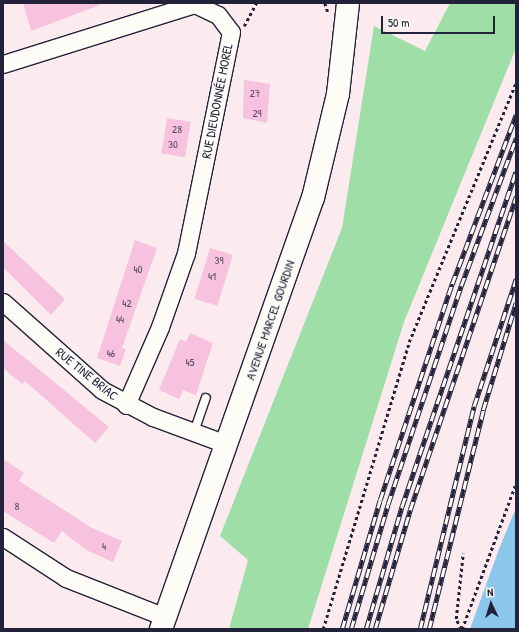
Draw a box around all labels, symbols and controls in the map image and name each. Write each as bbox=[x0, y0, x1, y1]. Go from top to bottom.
scale bar bbox=[383, 8, 497, 34]
text: 50 m bbox=[388, 14, 409, 31]
street label: RUE DIEUDONNÉE MOREL bbox=[198, 42, 236, 160]
house number: 27 bbox=[250, 86, 260, 100]
house number: 29 bbox=[252, 106, 262, 120]
house number: 28 bbox=[172, 122, 182, 136]
house number: 30 bbox=[168, 137, 178, 151]
house number: 39 bbox=[215, 253, 223, 267]
street label: AVENUE MARCEL GOURDIN bbox=[242, 258, 298, 382]
house number: 40 bbox=[133, 262, 143, 276]
house number: 41 bbox=[208, 269, 216, 283]
house number: 42 bbox=[122, 296, 132, 310]
house number: 44 bbox=[116, 312, 124, 326]
street label: RUE TINE BRIAC bbox=[53, 344, 121, 404]
house number: 46 bbox=[107, 346, 115, 360]
house number: 45 bbox=[186, 355, 194, 369]
house number: 8 bbox=[15, 499, 19, 513]
house number: 4 bbox=[102, 539, 106, 553]
north arrow bbox=[471, 584, 511, 624]
text: N bbox=[487, 585, 494, 599]

